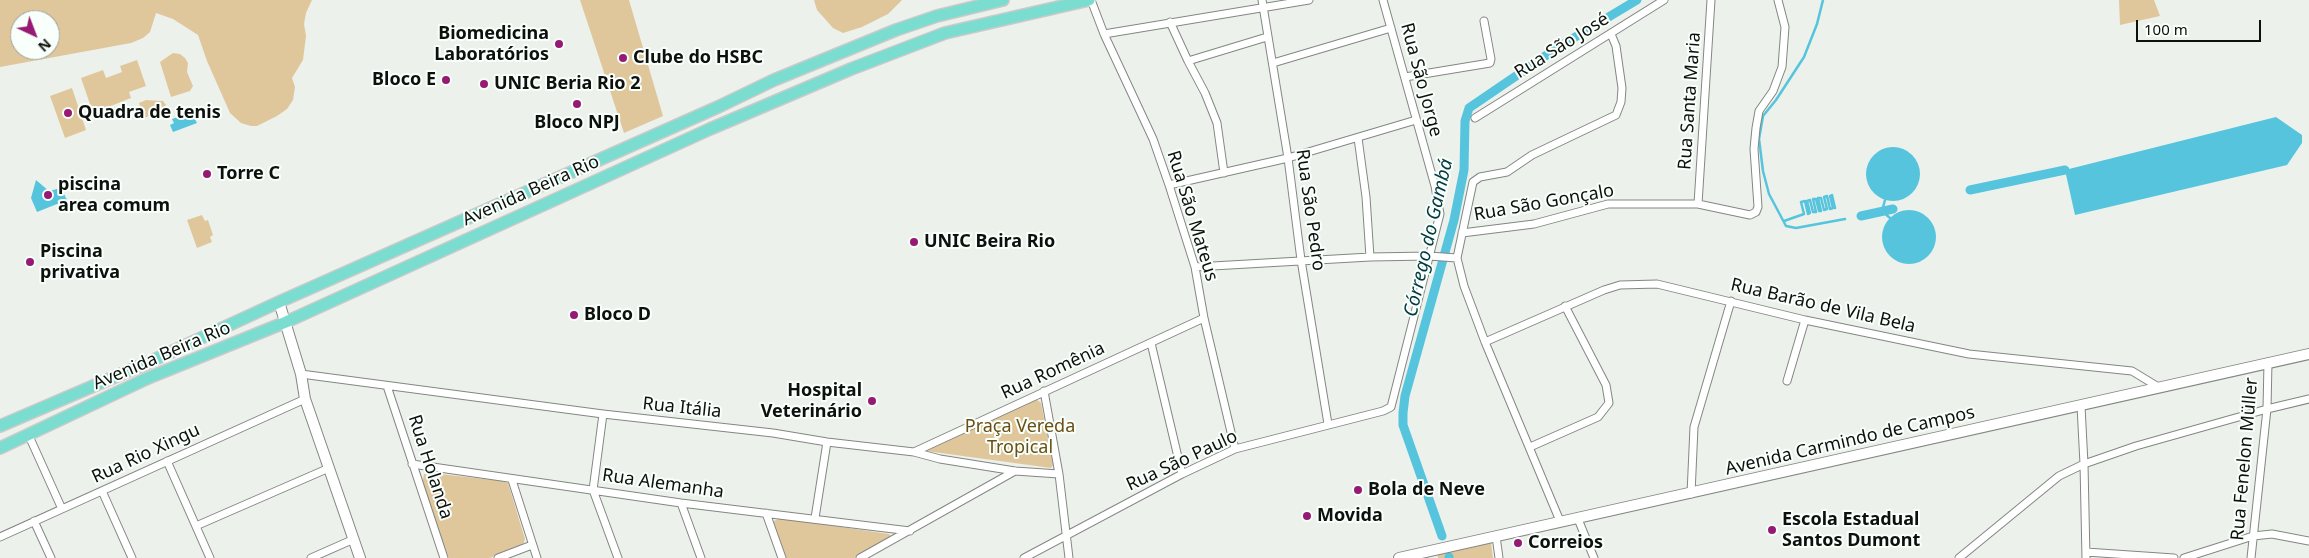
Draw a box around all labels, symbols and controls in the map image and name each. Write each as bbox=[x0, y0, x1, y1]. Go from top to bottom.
street label: Rua São José bbox=[1511, 8, 1613, 84]
north arrow bbox=[10, 10, 60, 60]
scale bar bbox=[2139, 10, 2264, 42]
text: 100 m bbox=[2144, 19, 2188, 39]
street label: Rua São Jorge bbox=[1395, 21, 1447, 139]
place label: Biomedicina Laboratórios bbox=[434, 23, 549, 66]
street label: Rua Santa Maria bbox=[1674, 31, 1706, 171]
text: N bbox=[34, 35, 56, 56]
marker: Biomedicina Laboratórios bbox=[553, 38, 565, 50]
place label: Clube do HSBC bbox=[633, 47, 763, 69]
marker: Clube do HSBC bbox=[617, 52, 629, 64]
place label: Bloco E bbox=[372, 69, 436, 91]
place label: UNIC Beria Rio 2 bbox=[494, 73, 641, 95]
marker: Bloco E bbox=[440, 74, 452, 86]
marker: UNIC Beria Rio 2 bbox=[478, 78, 490, 90]
marker: Bloco NPJ bbox=[571, 98, 583, 110]
place label: Quadra de tenis bbox=[78, 102, 221, 124]
marker: Quadra de tenis bbox=[62, 107, 74, 119]
place label: Bloco NPJ bbox=[534, 112, 620, 134]
street label: Rua São Mateus bbox=[1162, 148, 1222, 284]
street label: Rua São Pedro bbox=[1291, 148, 1329, 272]
street label: Avenida Beira Rio bbox=[459, 151, 603, 231]
water label: Córrego do Gambá bbox=[1400, 157, 1458, 319]
place label: Torre C bbox=[217, 163, 280, 185]
marker: Torre C bbox=[201, 168, 213, 180]
place label: piscina area comum bbox=[58, 174, 170, 216]
street label: Rua São Gonçalo bbox=[1472, 180, 1616, 226]
marker: piscina area comum bbox=[42, 189, 54, 201]
place label: UNIC Beira Rio bbox=[924, 231, 1055, 253]
marker: UNIC Beira Rio bbox=[908, 236, 920, 248]
place label: Piscina privativa bbox=[40, 241, 120, 284]
marker: Piscina privativa bbox=[24, 256, 36, 268]
street label: Rua Barão de Vila Bela bbox=[1728, 274, 1918, 338]
place label: Bloco D bbox=[584, 304, 651, 326]
marker: Bloco D bbox=[568, 309, 580, 321]
street label: Avenida Beira Rio bbox=[90, 317, 234, 395]
street label: Rua Romênia bbox=[998, 338, 1108, 404]
street label: Rua Fenelon Müller bbox=[2227, 377, 2263, 541]
place label: Hospital Veterinário bbox=[761, 380, 862, 422]
street label: Rua Itália bbox=[641, 393, 723, 423]
marker: Hospital Veterinário bbox=[866, 395, 878, 407]
street label: Avenida Carmindo de Campos bbox=[1723, 402, 1977, 480]
street label: Rua Holanda bbox=[403, 412, 457, 522]
park label: Praça Vereda Tropical bbox=[965, 416, 1075, 458]
street label: Rua Rio Xingu bbox=[88, 419, 204, 489]
street label: Rua São Paulo bbox=[1123, 426, 1241, 496]
street label: Rua Alemanha bbox=[601, 465, 725, 503]
place label: Bola de Neve bbox=[1368, 479, 1485, 501]
marker: Bola de Neve bbox=[1352, 484, 1364, 496]
place label: Movida bbox=[1317, 505, 1383, 527]
place label: Escola Estadual Santos Dumont bbox=[1782, 509, 1920, 552]
marker: Movida bbox=[1301, 510, 1313, 522]
marker: Escola Estadual Santos Dumont bbox=[1766, 524, 1778, 536]
place label: Correios bbox=[1528, 532, 1603, 554]
marker: Correios bbox=[1512, 537, 1524, 549]

